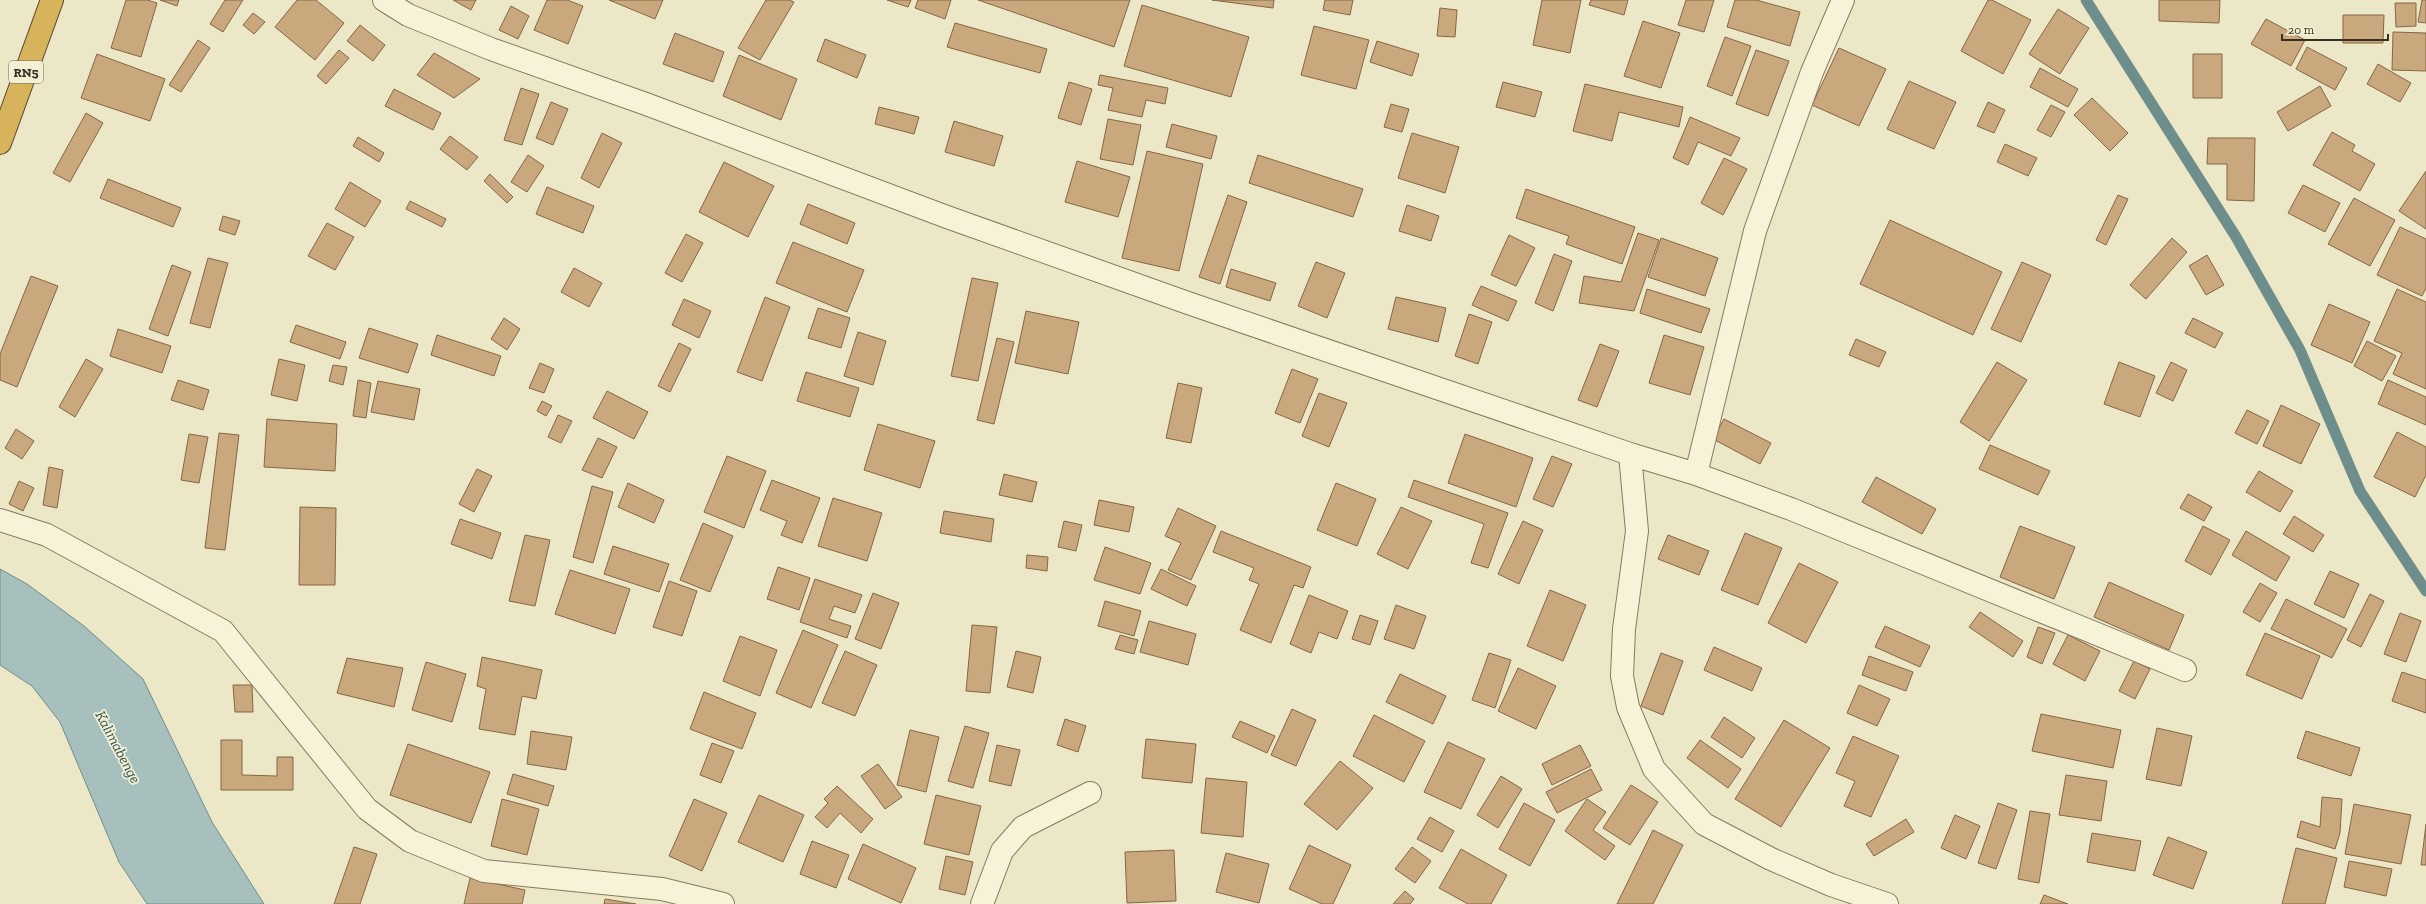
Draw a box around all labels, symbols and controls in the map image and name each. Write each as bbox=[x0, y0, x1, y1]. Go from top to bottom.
scale bar bbox=[2282, 16, 2388, 42]
text: 20 m bbox=[2288, 23, 2315, 37]
road number: RN5 bbox=[9, 61, 43, 83]
water label: Kalimabenge bbox=[91, 708, 145, 786]

